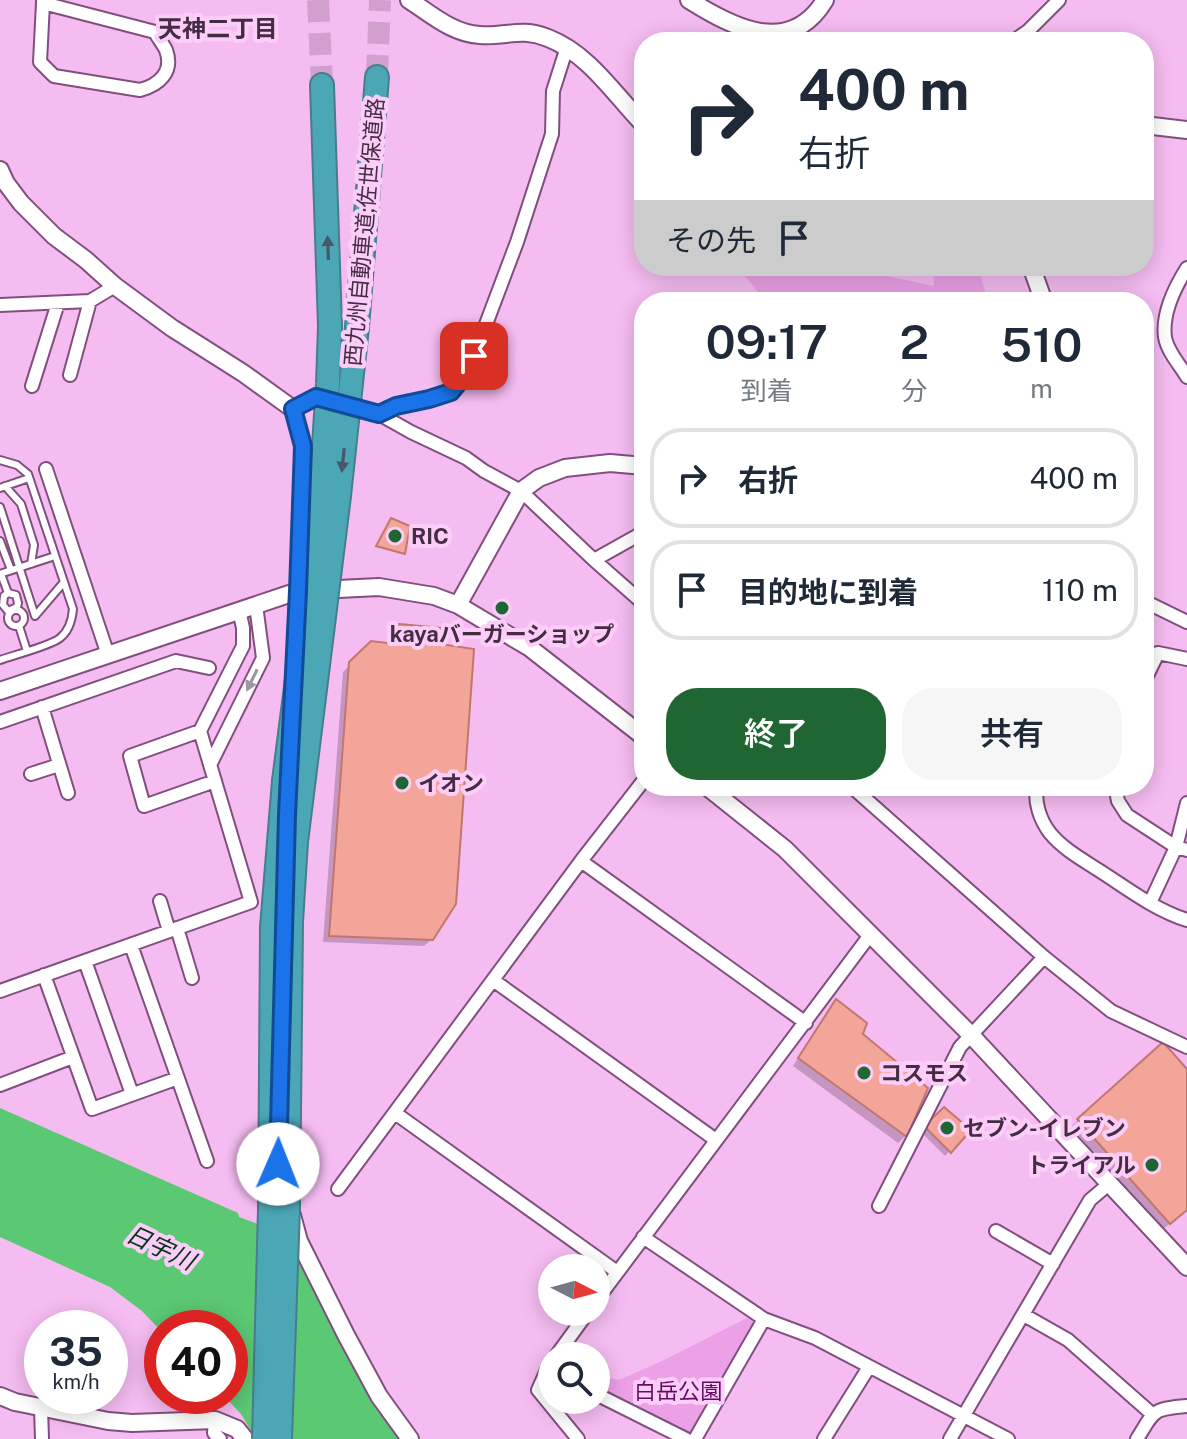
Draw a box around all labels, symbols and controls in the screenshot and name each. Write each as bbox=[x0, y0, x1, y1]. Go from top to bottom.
district label: 天神二丁目 bbox=[158, 14, 278, 42]
text: 400 m bbox=[798, 57, 970, 123]
icon: right bbox=[666, 64, 770, 168]
street label: 西九州自動車道;佐世保道路 bbox=[339, 97, 389, 367]
text: 右折 bbox=[798, 132, 870, 174]
icon: arrive bbox=[772, 216, 816, 260]
text: その先 bbox=[666, 222, 756, 258]
one-way arrow bbox=[322, 235, 335, 260]
text: 09:17 bbox=[706, 313, 828, 370]
text: 2 bbox=[899, 313, 929, 370]
text: 510 bbox=[1001, 316, 1083, 373]
pin bbox=[440, 322, 508, 390]
icon: arrive bbox=[452, 334, 496, 378]
text: m bbox=[1030, 373, 1053, 404]
text: 到着 bbox=[741, 375, 793, 406]
text: 分 bbox=[901, 375, 927, 406]
one-way arrow bbox=[337, 448, 350, 473]
icon: right bbox=[670, 456, 714, 500]
text: 400 m bbox=[1029, 460, 1118, 496]
text: 右折 bbox=[738, 462, 798, 498]
place label: RIC bbox=[411, 523, 449, 549]
marker: RIC bbox=[386, 527, 404, 545]
icon: arrive bbox=[670, 568, 714, 612]
text: 110 m bbox=[1042, 572, 1118, 608]
text: 目的地に到着 bbox=[738, 574, 918, 610]
marker: kayaバーガーショップ bbox=[493, 599, 511, 617]
place label: kayaバーガーショップ bbox=[390, 621, 614, 647]
one-way arrow bbox=[245, 668, 259, 691]
button: 終了 bbox=[666, 688, 886, 780]
button: 共有 bbox=[902, 688, 1122, 780]
place label: イオン bbox=[418, 770, 484, 796]
marker: イオン bbox=[393, 774, 411, 792]
place label: コスモス bbox=[880, 1060, 968, 1086]
marker: コスモス bbox=[855, 1064, 873, 1082]
place label: セブン-イレブン bbox=[963, 1115, 1126, 1141]
marker: セブン-イレブン bbox=[938, 1119, 956, 1137]
position arrow bbox=[236, 1122, 320, 1206]
place label: トライアル bbox=[1026, 1152, 1136, 1178]
marker: トライアル bbox=[1143, 1156, 1161, 1174]
water label: 日宇川 bbox=[122, 1219, 202, 1276]
north arrow bbox=[538, 1254, 610, 1326]
map controls bbox=[538, 1254, 610, 1414]
speed limit sign: 40 bbox=[144, 1310, 248, 1414]
text: 35 bbox=[49, 1328, 103, 1375]
button: search bbox=[538, 1342, 610, 1414]
text: km/h bbox=[52, 1370, 100, 1394]
park label: 白岳公園 bbox=[634, 1378, 722, 1404]

